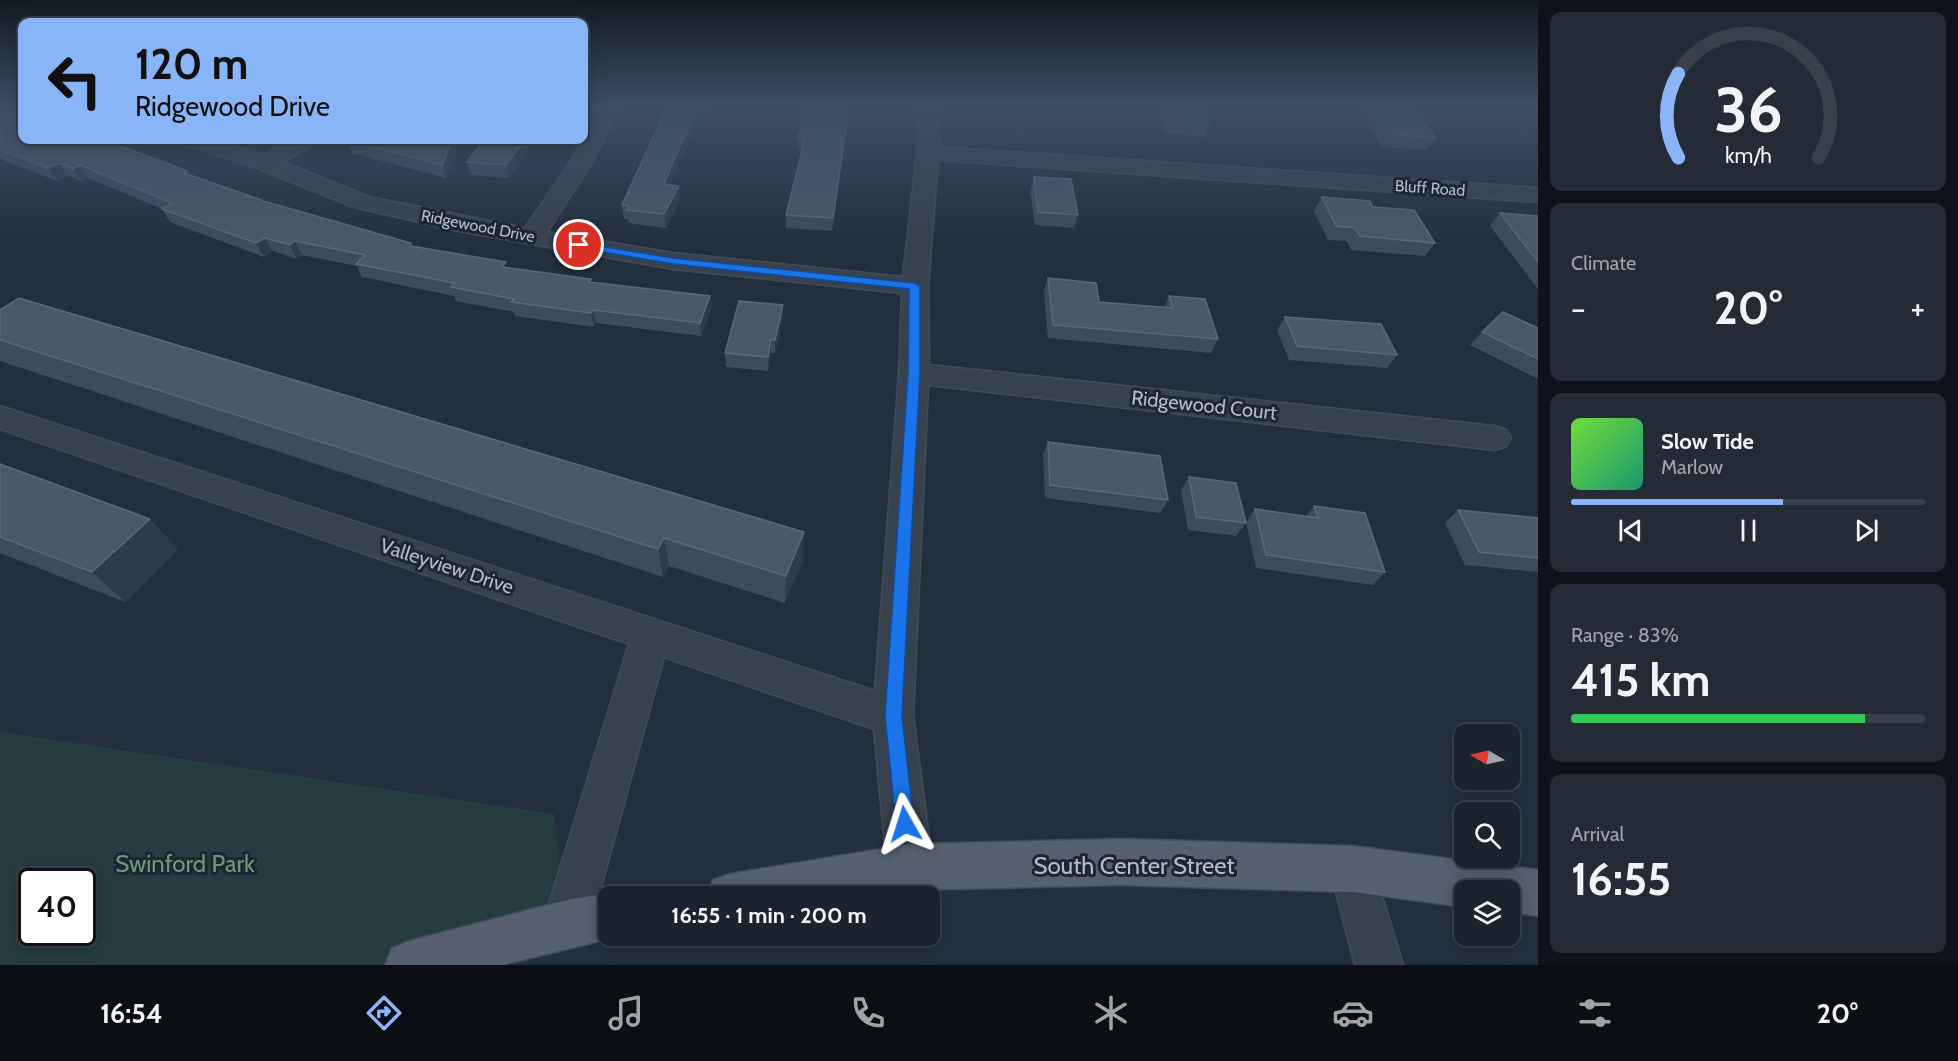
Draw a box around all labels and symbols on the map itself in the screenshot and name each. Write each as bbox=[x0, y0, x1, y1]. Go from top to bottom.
street label: Bluff Road bbox=[1394, 176, 1466, 200]
street label: Ridgewood Drive bbox=[420, 206, 536, 246]
pin bbox=[553, 219, 604, 270]
street label: Ridgewood Court bbox=[1130, 385, 1278, 425]
street label: Valleyview Drive bbox=[377, 533, 517, 599]
north arrow bbox=[1454, 724, 1520, 790]
position arrow bbox=[873, 792, 937, 856]
park label: Swinford Park bbox=[115, 849, 255, 878]
street label: South Center Street bbox=[1033, 851, 1235, 880]
speed limit sign: 40 bbox=[18, 868, 96, 946]

